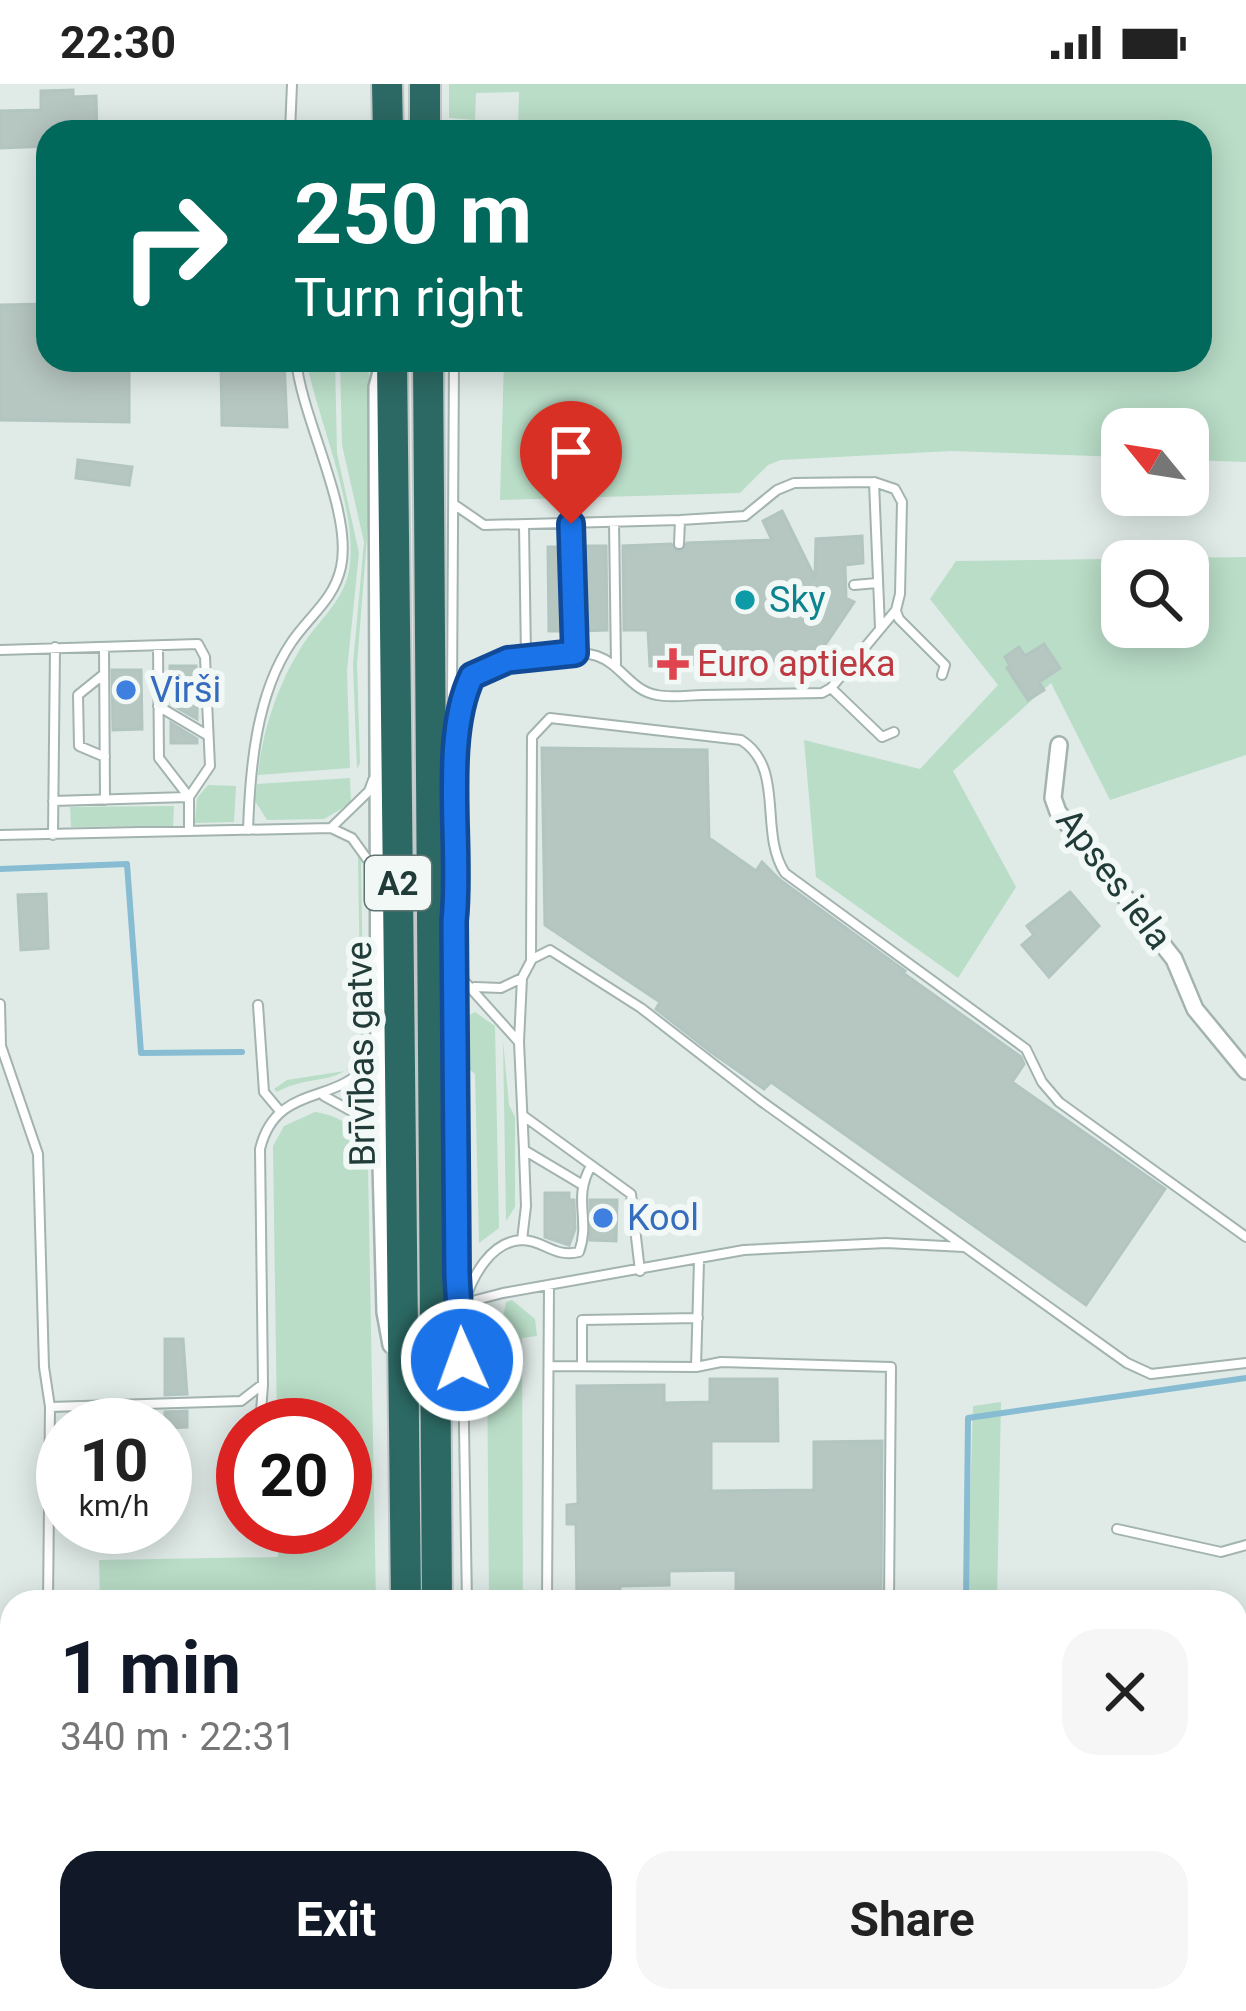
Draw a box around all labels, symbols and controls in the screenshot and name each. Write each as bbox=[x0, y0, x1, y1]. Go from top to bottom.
text: 22:30 bbox=[60, 16, 176, 69]
text: 250 m bbox=[294, 165, 532, 264]
icon: right bbox=[96, 168, 252, 324]
text: Turn right bbox=[294, 266, 524, 329]
pin bbox=[520, 401, 622, 524]
north arrow bbox=[1101, 408, 1209, 516]
map controls bbox=[1101, 408, 1209, 648]
icon: arrive bbox=[538, 419, 604, 485]
button: search bbox=[1101, 540, 1209, 648]
place label: Sky bbox=[769, 579, 826, 621]
marker: Sky bbox=[732, 587, 758, 613]
place label: Euro aptieka bbox=[697, 643, 896, 685]
marker: Euro aptieka bbox=[660, 651, 686, 677]
place label: Virši bbox=[150, 669, 221, 711]
marker: Virši bbox=[113, 677, 139, 703]
street label: Apses iela bbox=[1048, 800, 1180, 958]
road number: A2 bbox=[365, 856, 431, 910]
street label: Brīvības gatve bbox=[338, 941, 384, 1167]
place label: Kool bbox=[627, 1197, 699, 1239]
marker: Kool bbox=[590, 1205, 616, 1231]
position arrow bbox=[399, 1297, 525, 1423]
speed limit sign: 20 bbox=[216, 1398, 372, 1554]
text: 10 bbox=[80, 1425, 148, 1496]
text: km/h bbox=[79, 1488, 149, 1523]
text: 1 min bbox=[60, 1626, 241, 1711]
button: close bbox=[1062, 1629, 1188, 1755]
text: 340 m · 22:31 bbox=[60, 1714, 296, 1760]
button: Exit bbox=[60, 1851, 612, 1989]
button: Share bbox=[636, 1851, 1188, 1989]

